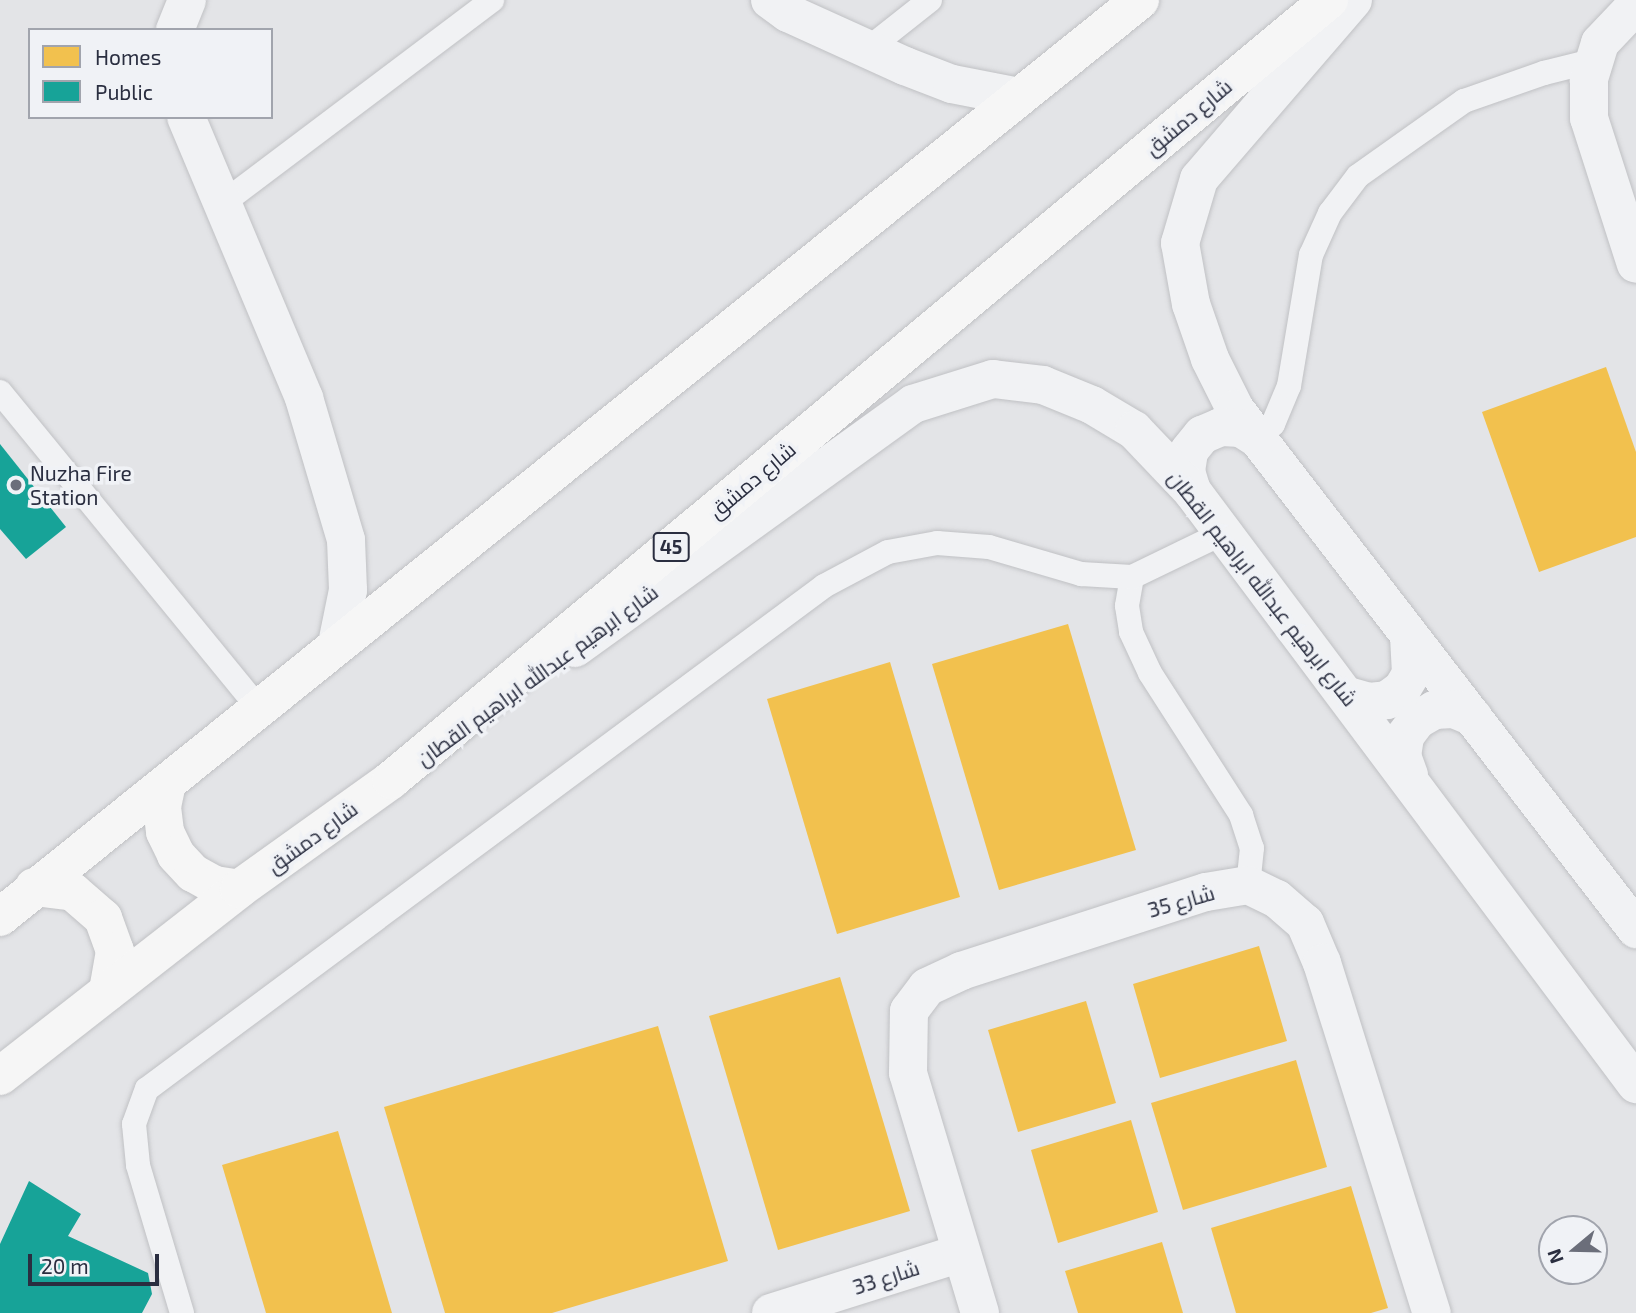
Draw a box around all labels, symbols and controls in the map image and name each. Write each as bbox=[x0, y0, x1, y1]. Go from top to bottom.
legend bbox=[28, 28, 273, 119]
text: Homes bbox=[95, 44, 161, 69]
street label: شارع دمشق bbox=[1139, 73, 1237, 161]
text: Public bbox=[95, 79, 153, 104]
street label: شارع دمشق bbox=[703, 436, 801, 524]
place label: Nuzha Fire Station bbox=[30, 460, 132, 510]
street label: شارع ابرهيم عبدالله ابراهيم القطان bbox=[1163, 465, 1363, 711]
marker: Nuzha Fire Station bbox=[8, 477, 24, 493]
road number: 45 bbox=[652, 532, 690, 562]
street label: شارع ابرهيم عبدالله ابراهيم القطان bbox=[411, 579, 663, 771]
street label: شارع دمشق bbox=[262, 796, 362, 878]
street label: شارع 35 bbox=[1145, 879, 1217, 923]
north arrow bbox=[1538, 1215, 1608, 1285]
scale bar bbox=[32, 1240, 163, 1284]
text: N bbox=[1541, 1246, 1568, 1267]
text: 20 m bbox=[41, 1253, 89, 1278]
street label: شارع 33 bbox=[849, 1254, 923, 1300]

